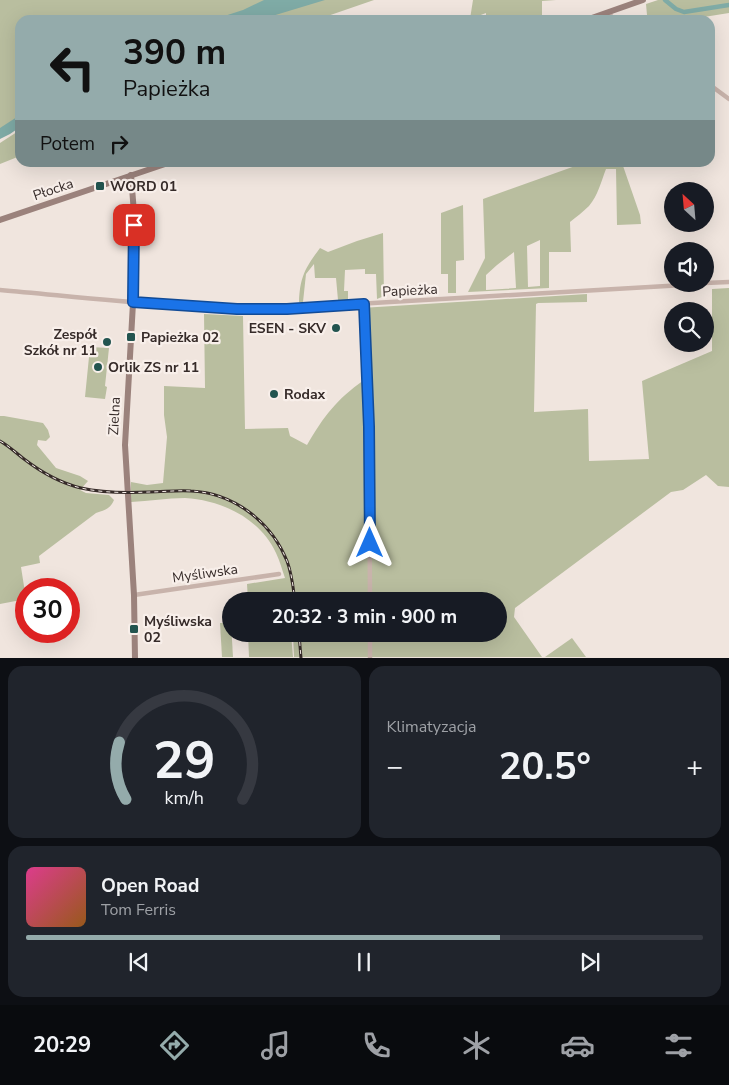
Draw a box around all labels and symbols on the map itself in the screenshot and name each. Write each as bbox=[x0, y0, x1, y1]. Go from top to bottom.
street label: Płocka bbox=[30, 174, 76, 205]
place label: WORD 01 bbox=[110, 177, 177, 196]
marker: WORD 01 bbox=[94, 180, 106, 192]
north arrow bbox=[664, 182, 714, 232]
pin bbox=[113, 204, 155, 246]
street label: Papieżka bbox=[382, 280, 438, 301]
place label: ESEN - SKV bbox=[249, 319, 327, 338]
marker: ESEN - SKV bbox=[330, 322, 342, 334]
place label: Zespół Szkół nr 11 bbox=[24, 325, 98, 360]
place label: Papieżka 02 bbox=[141, 328, 219, 347]
marker: Papieżka 02 bbox=[125, 331, 137, 343]
marker: Zespół Szkół nr 11 bbox=[101, 336, 113, 348]
place label: Orlik ZS nr 11 bbox=[108, 358, 199, 377]
marker: Orlik ZS nr 11 bbox=[92, 361, 104, 373]
place label: Rodax bbox=[284, 385, 326, 404]
marker: Rodax bbox=[268, 388, 280, 400]
street label: Zielna bbox=[104, 396, 125, 436]
position arrow bbox=[343, 516, 395, 568]
street label: Myśliwska bbox=[171, 560, 239, 587]
speed limit sign: 30 bbox=[15, 578, 80, 643]
place label: Myśliwska 02 bbox=[144, 612, 212, 647]
marker: Myśliwska 02 bbox=[128, 623, 140, 635]

